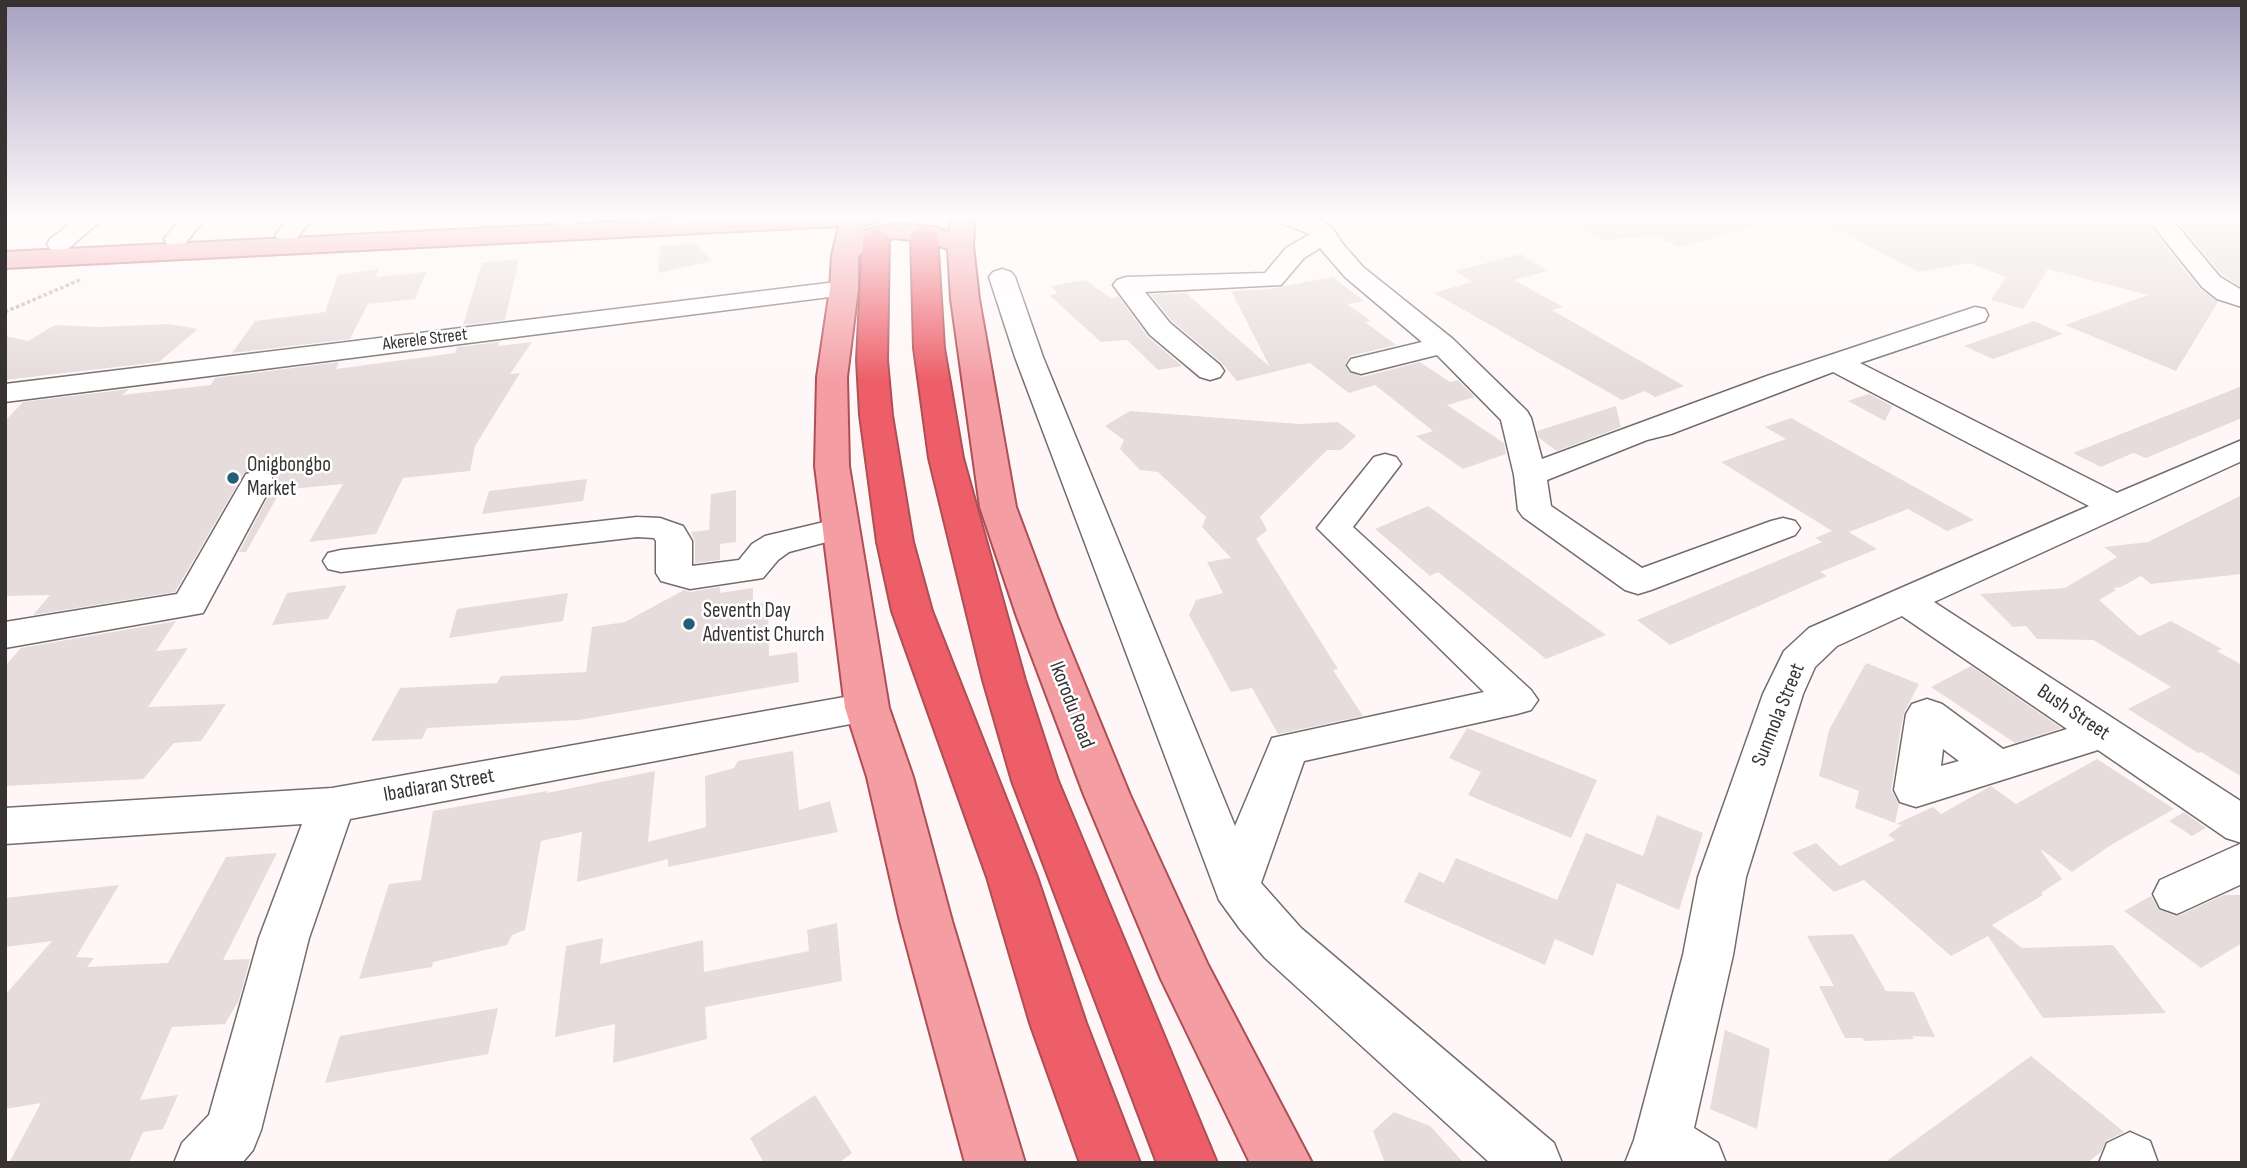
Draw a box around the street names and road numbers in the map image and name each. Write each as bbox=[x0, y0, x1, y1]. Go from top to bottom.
street label: Akerele Street bbox=[381, 324, 469, 356]
street label: Ikorodu Road bbox=[1043, 658, 1099, 752]
street label: Sunmola Street bbox=[1747, 660, 1811, 770]
street label: Bush Street bbox=[2032, 680, 2114, 746]
street label: Ibadiaran Street bbox=[382, 764, 496, 808]

